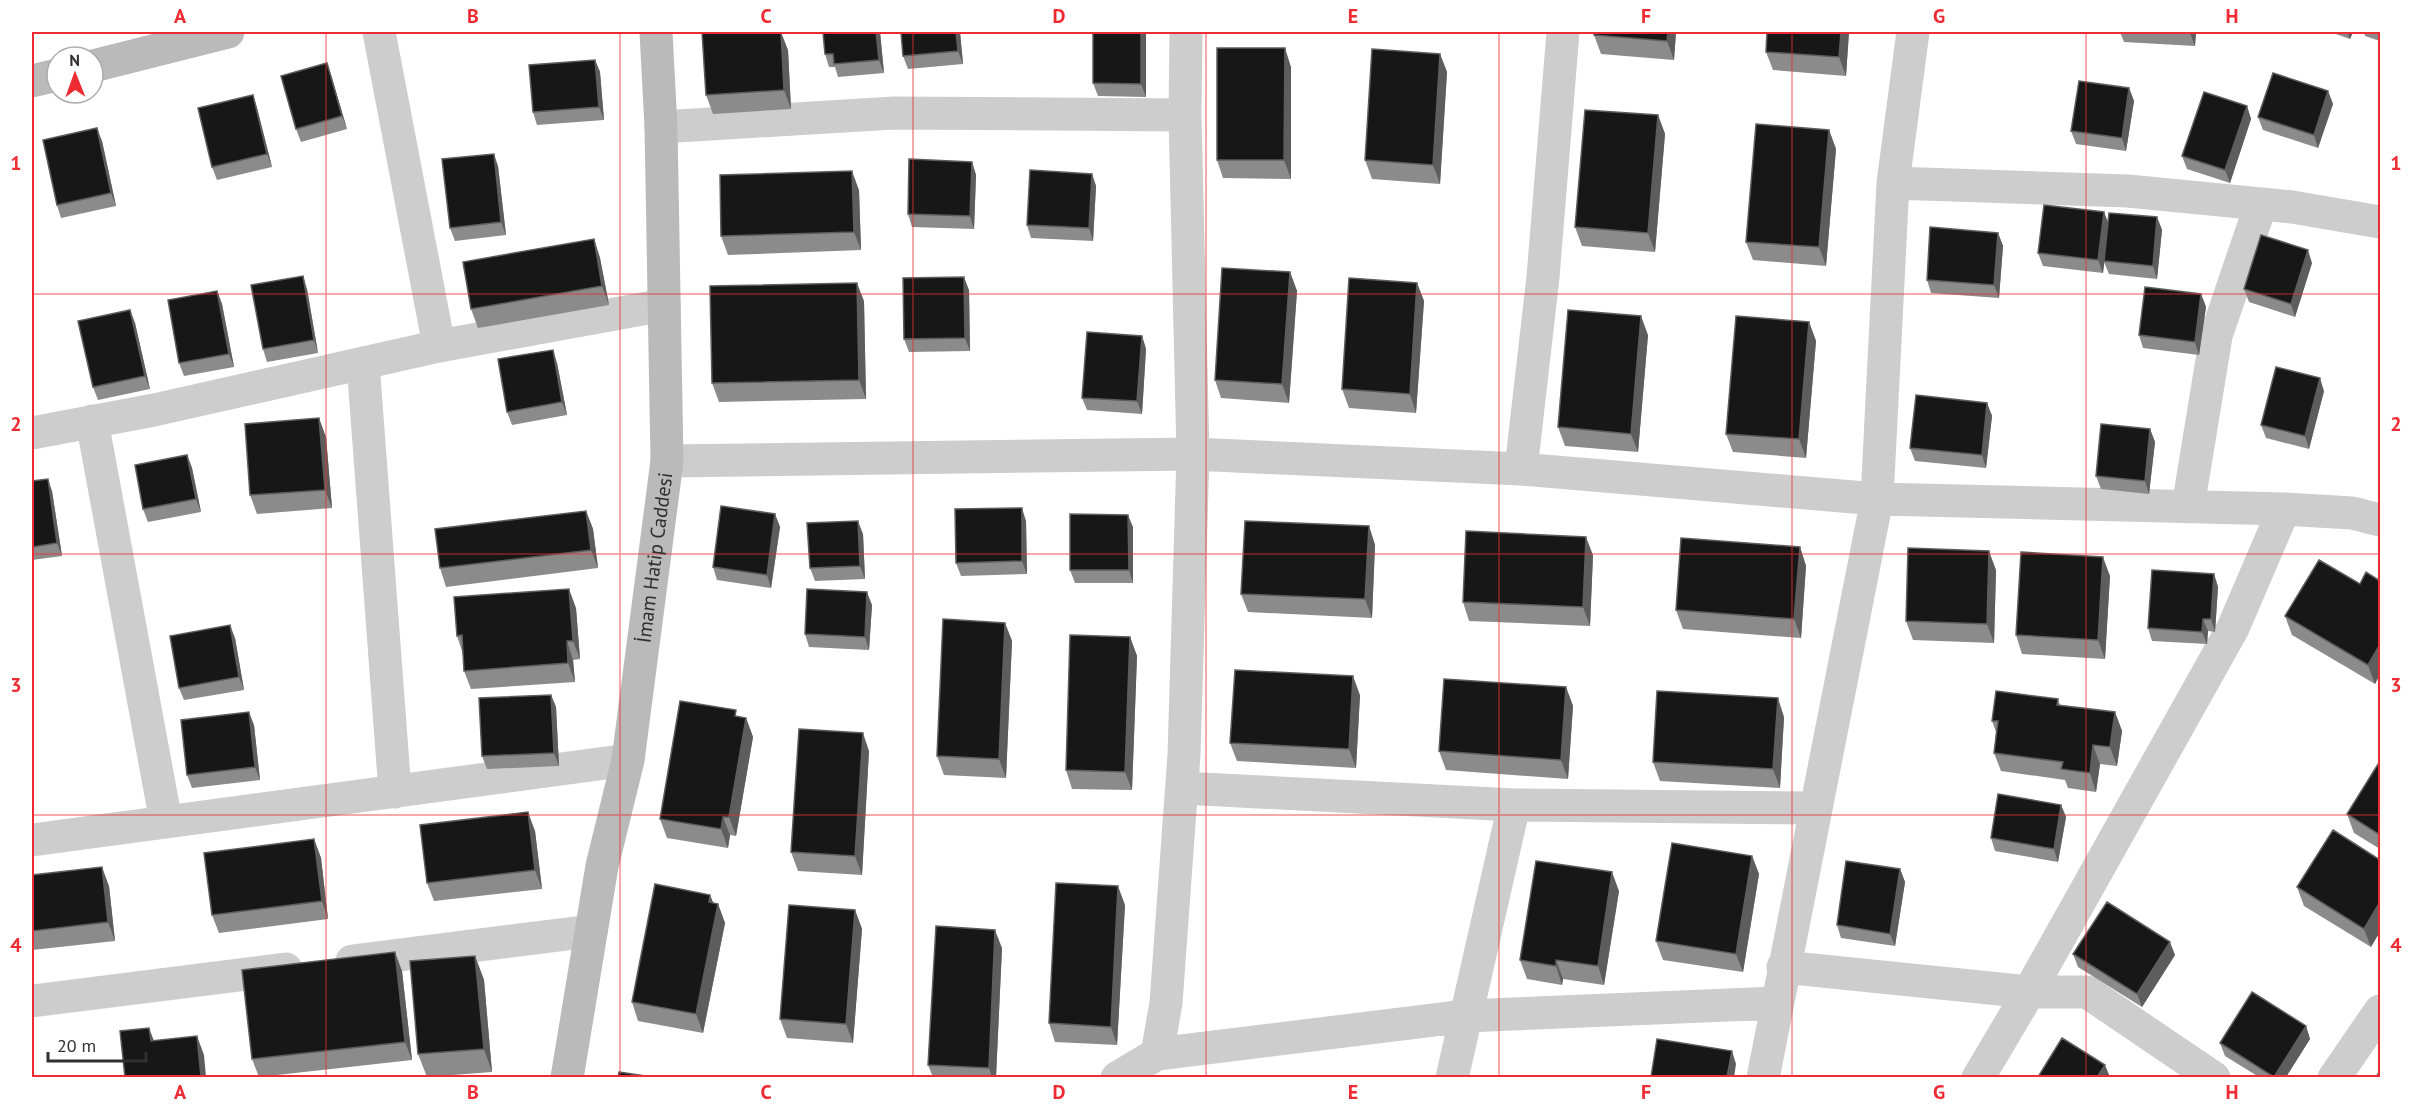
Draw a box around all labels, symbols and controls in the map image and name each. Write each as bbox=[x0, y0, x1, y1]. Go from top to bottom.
text: A bbox=[174, 3, 187, 29]
text: B bbox=[467, 3, 479, 29]
text: C bbox=[760, 3, 772, 29]
text: D bbox=[1053, 3, 1066, 29]
text: E bbox=[1348, 3, 1358, 29]
text: F bbox=[1641, 3, 1651, 29]
text: G bbox=[1933, 3, 1945, 29]
text: H bbox=[2225, 3, 2239, 29]
north arrow bbox=[45, 45, 105, 105]
text: N bbox=[69, 50, 80, 70]
text: 1 bbox=[10, 150, 22, 176]
text: 1 bbox=[2390, 150, 2402, 176]
text: 2 bbox=[10, 411, 22, 437]
text: 2 bbox=[2390, 411, 2402, 437]
street label: İmam Hatip Caddesi bbox=[630, 471, 678, 645]
text: 3 bbox=[10, 672, 22, 698]
text: 3 bbox=[2390, 672, 2402, 698]
text: 4 bbox=[10, 932, 22, 958]
text: 4 bbox=[2390, 932, 2402, 958]
scale bar bbox=[48, 1025, 146, 1063]
text: 20 m bbox=[57, 1034, 96, 1057]
text: A bbox=[174, 1079, 187, 1105]
text: B bbox=[467, 1079, 479, 1105]
text: C bbox=[760, 1079, 772, 1105]
text: D bbox=[1053, 1079, 1066, 1105]
text: E bbox=[1348, 1079, 1358, 1105]
text: F bbox=[1641, 1079, 1651, 1105]
text: G bbox=[1933, 1079, 1945, 1105]
text: H bbox=[2225, 1079, 2239, 1105]

